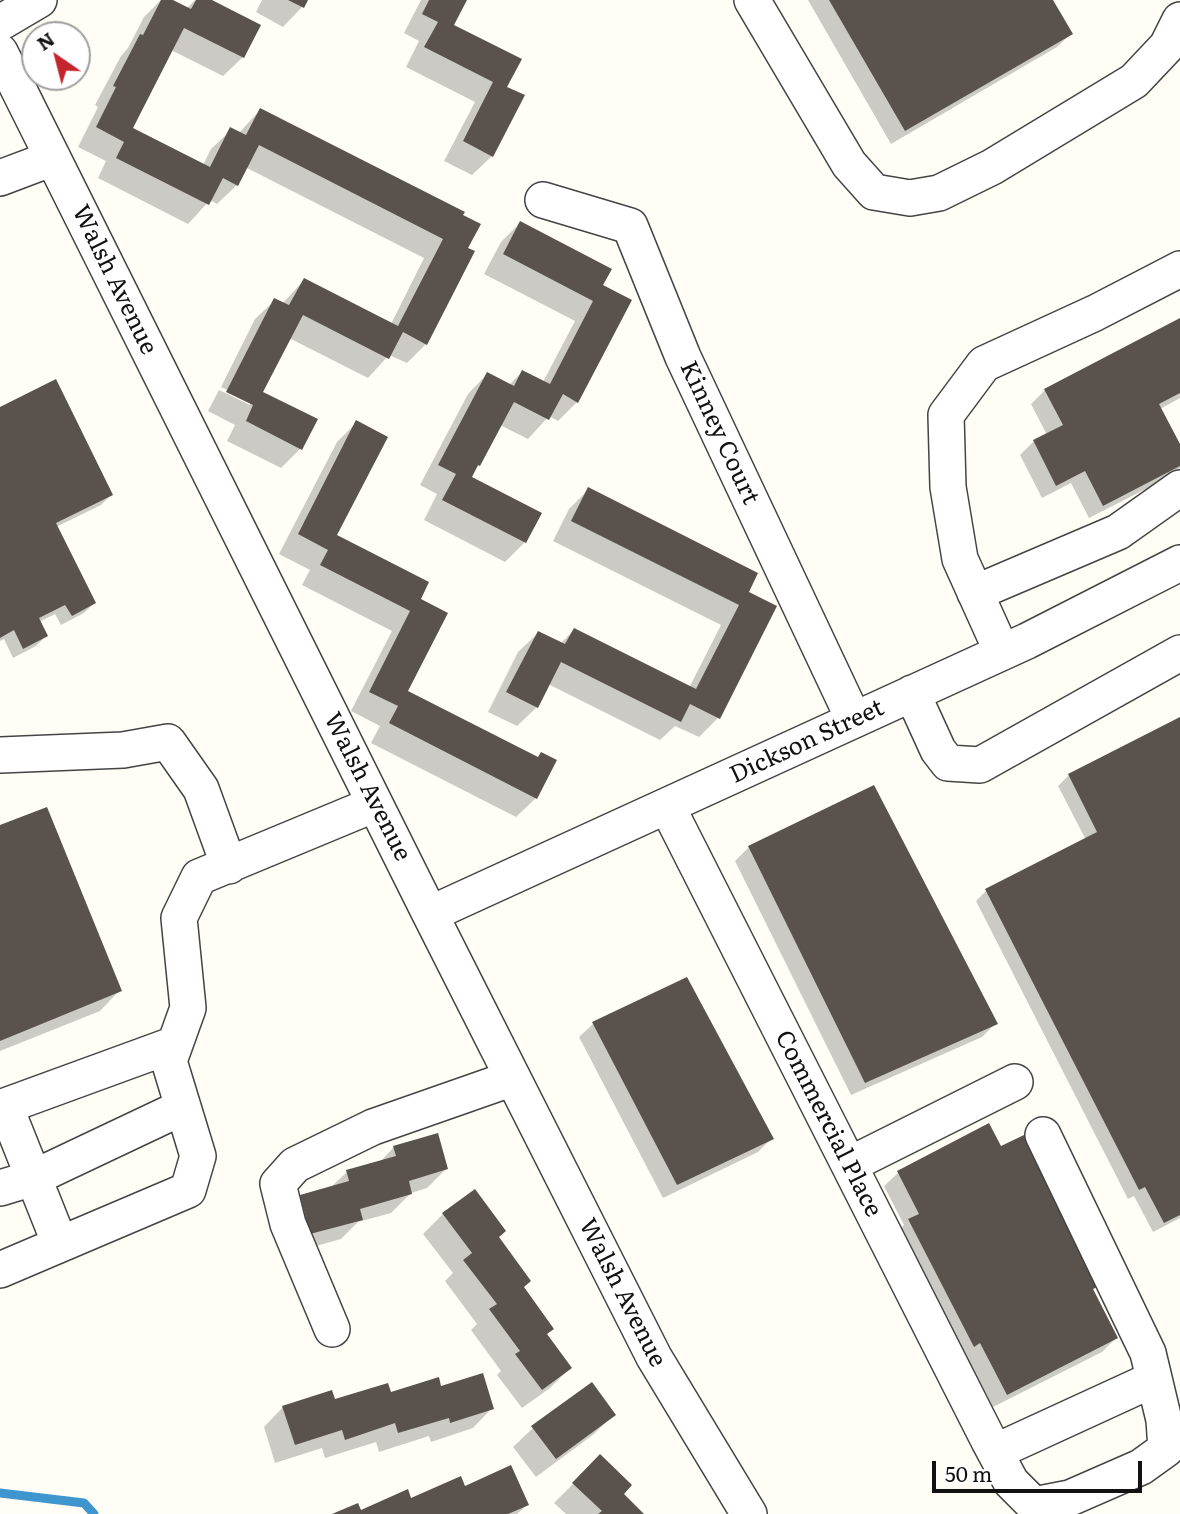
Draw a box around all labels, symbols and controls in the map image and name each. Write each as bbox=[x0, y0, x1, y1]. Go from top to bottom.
north arrow bbox=[21, 21, 91, 91]
text: N bbox=[31, 24, 60, 56]
street label: Walsh Avenue bbox=[65, 201, 163, 359]
street label: Kinney Court bbox=[673, 357, 765, 509]
street label: Dickson Street bbox=[725, 694, 889, 790]
street label: Walsh Avenue bbox=[317, 708, 417, 866]
street label: Commercial Place bbox=[769, 1026, 887, 1222]
street label: Walsh Avenue bbox=[572, 1214, 672, 1372]
scale bar bbox=[935, 1448, 1145, 1492]
text: 50 m bbox=[945, 1457, 992, 1488]

